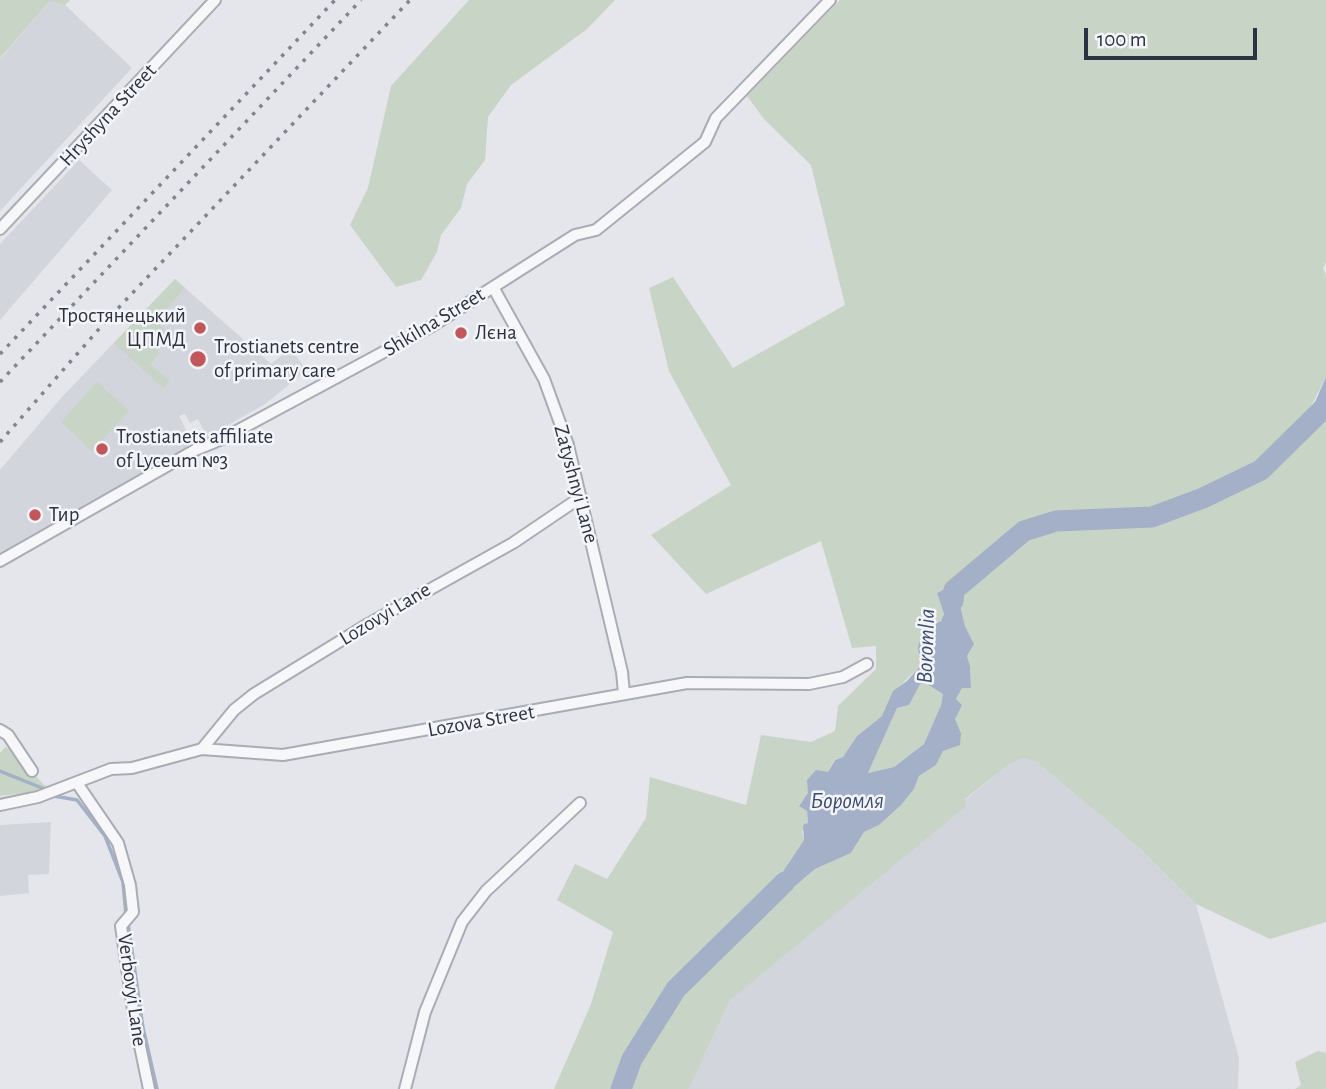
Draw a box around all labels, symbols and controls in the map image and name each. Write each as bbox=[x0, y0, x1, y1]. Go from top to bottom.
scale bar bbox=[1088, 14, 1261, 58]
text: 100 m bbox=[1097, 29, 1147, 50]
street label: Hryshyna Street bbox=[54, 59, 162, 171]
street label: Shkilna Street bbox=[379, 282, 489, 362]
place label: Тростянецький ЦПМД bbox=[59, 303, 186, 353]
marker: Тростянецький ЦПМД bbox=[192, 320, 208, 336]
place label: Лєна bbox=[475, 320, 517, 346]
marker: Лєна bbox=[453, 325, 469, 341]
place label: Trostianets centre of primary care bbox=[214, 334, 359, 384]
marker: Trostianets centre of primary care bbox=[188, 349, 208, 369]
street label: Zatyshnyi Lane bbox=[548, 422, 604, 546]
place label: Trostianets affiliate of Lyceum №3 bbox=[116, 424, 273, 474]
marker: Trostianets affiliate of Lyceum №3 bbox=[94, 441, 110, 457]
place label: Тир bbox=[49, 502, 79, 528]
marker: Тир bbox=[27, 507, 43, 523]
street label: Lozovyi Lane bbox=[335, 577, 435, 651]
water label: Boromlia bbox=[911, 608, 941, 684]
street label: Lozova Street bbox=[426, 699, 536, 743]
water label: Боромля bbox=[810, 787, 884, 815]
street label: Verbovyi Lane bbox=[112, 932, 152, 1048]

